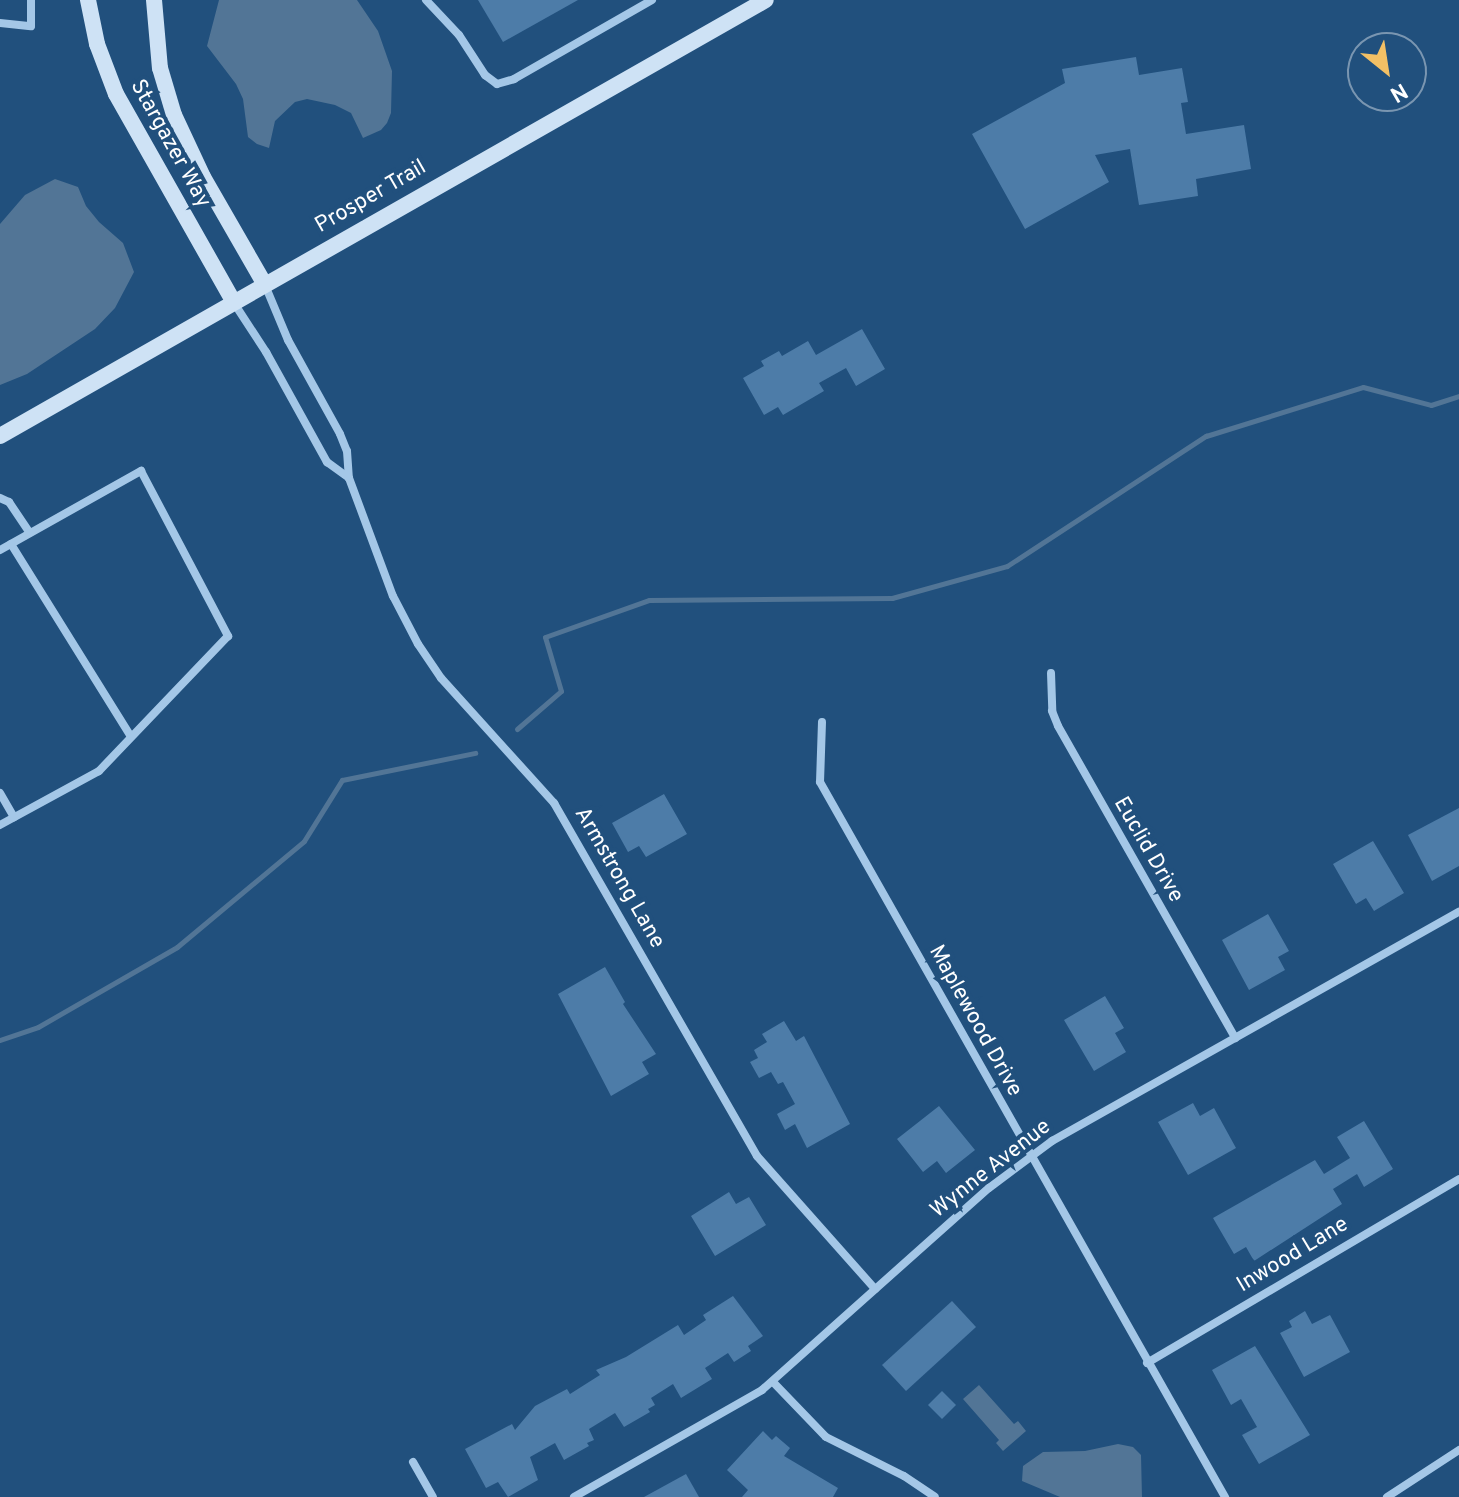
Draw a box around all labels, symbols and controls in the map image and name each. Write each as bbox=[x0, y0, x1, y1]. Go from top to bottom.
north arrow bbox=[1347, 32, 1427, 112]
street label: Stargazer Way bbox=[124, 75, 216, 213]
text: N bbox=[1385, 76, 1412, 107]
street label: Prosper Trail bbox=[310, 154, 432, 240]
street label: Euclid Drive bbox=[1107, 793, 1189, 907]
street label: Armstrong Lane bbox=[568, 803, 670, 953]
street label: Maplewood Drive bbox=[922, 941, 1028, 1101]
street label: Wynne Avenue bbox=[925, 1114, 1057, 1224]
street label: Inwood Lane bbox=[1232, 1211, 1354, 1299]

